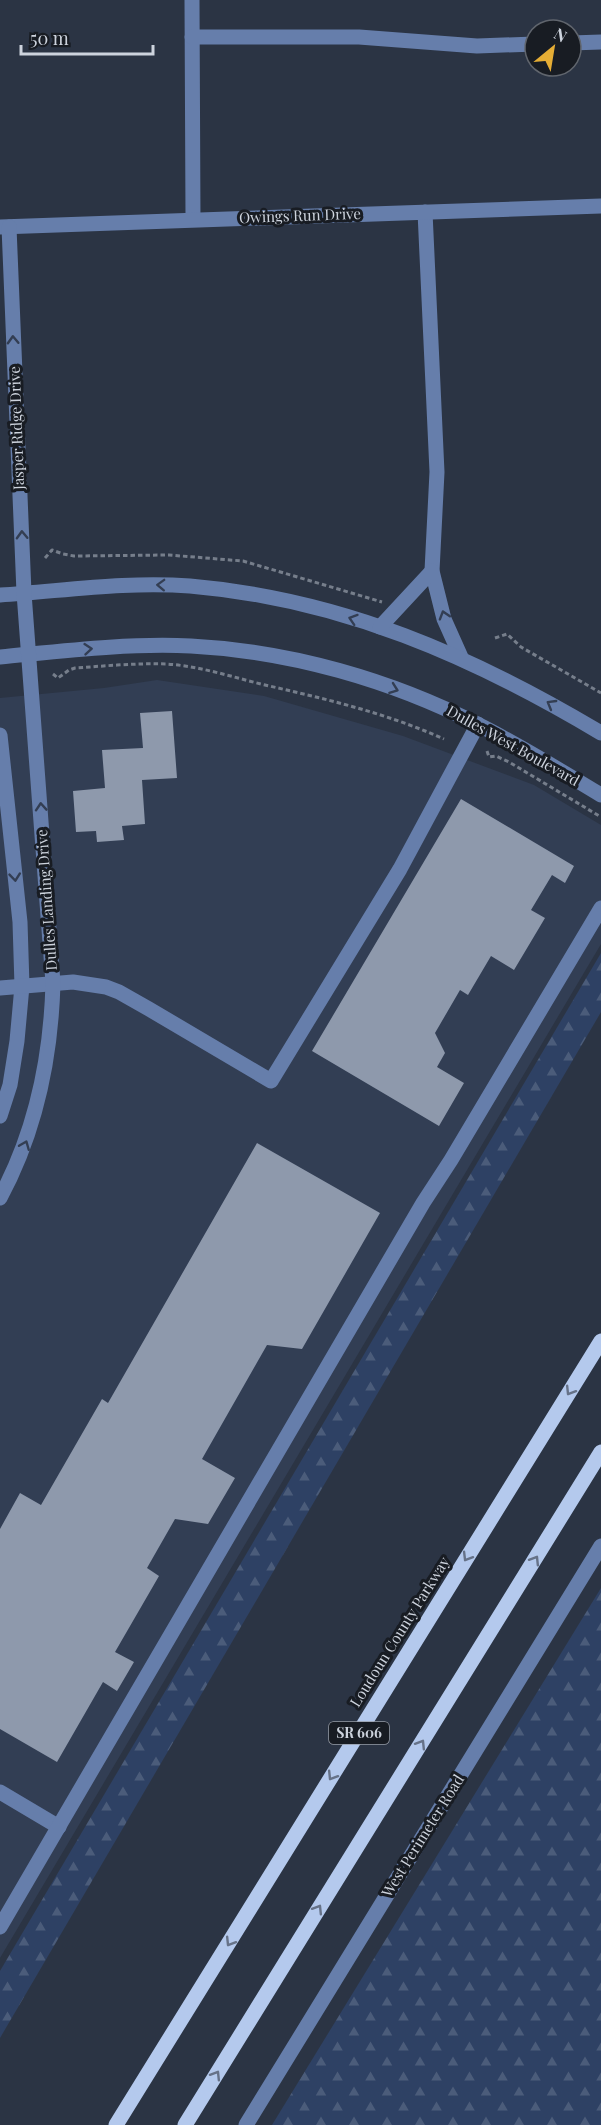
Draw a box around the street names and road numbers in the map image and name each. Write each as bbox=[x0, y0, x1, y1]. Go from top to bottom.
street label: Owings Run Drive bbox=[239, 203, 361, 227]
street label: Jasper Ridge Drive bbox=[4, 366, 28, 491]
street label: Dulles West Boulevard bbox=[444, 700, 584, 790]
street label: Dulles Landing Drive bbox=[31, 829, 61, 971]
street label: Loudoun County Parkway bbox=[345, 1552, 454, 1710]
road number: SR 606 bbox=[329, 1722, 389, 1744]
street label: West Perimeter Road bbox=[376, 1770, 468, 1901]

